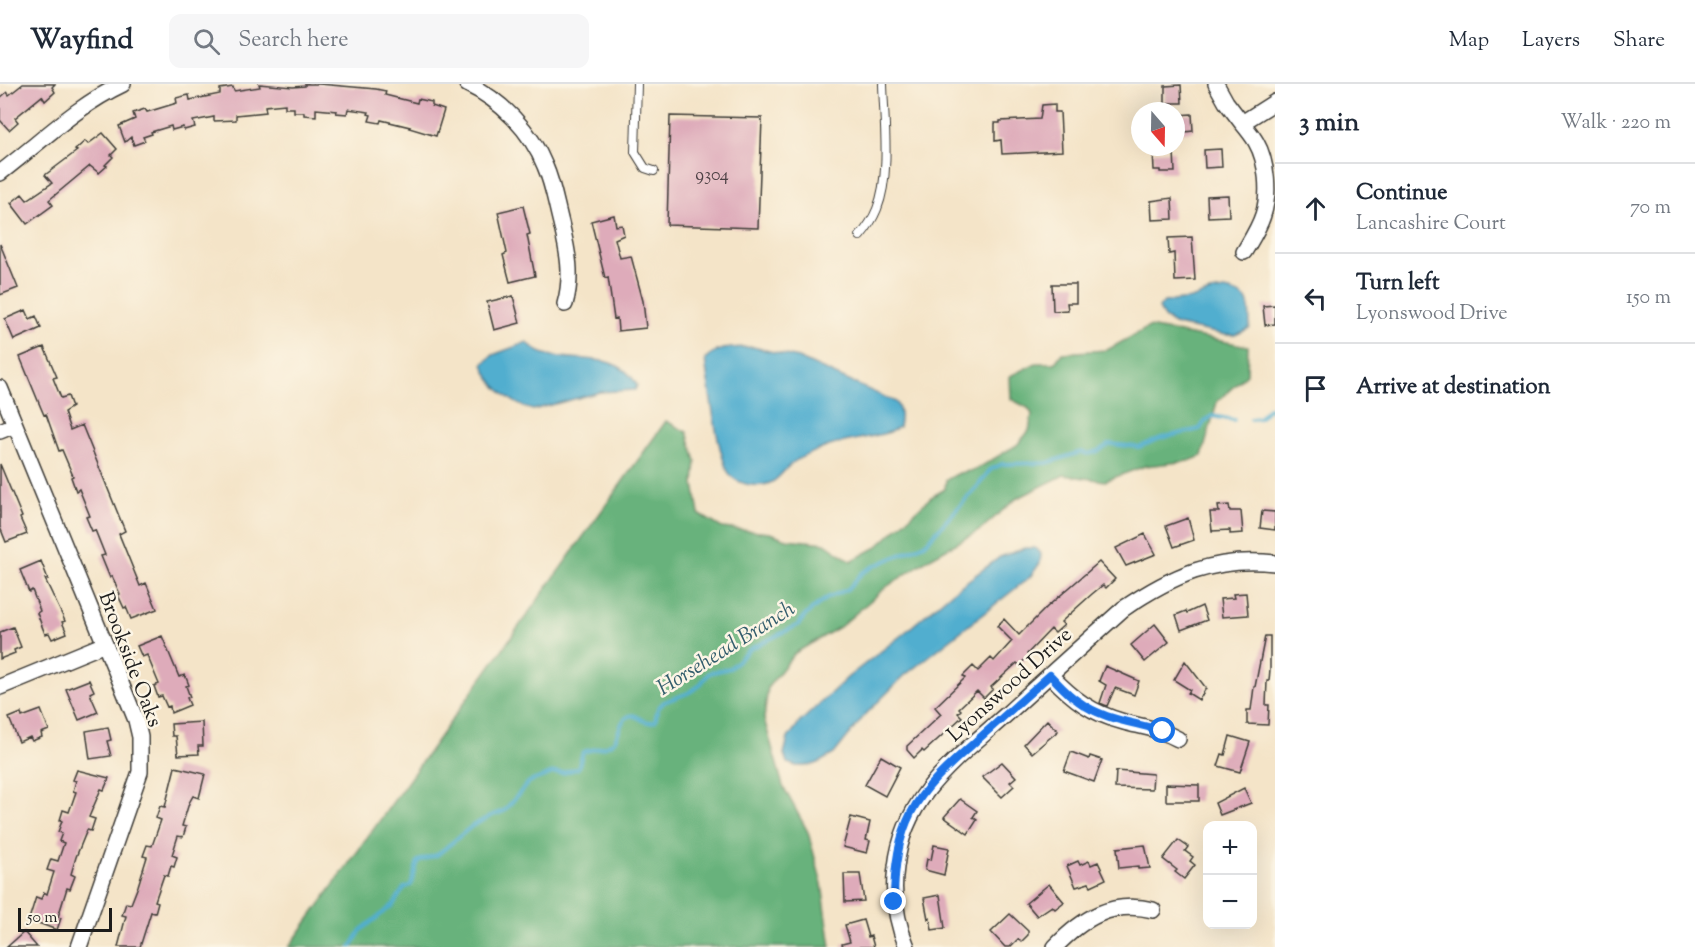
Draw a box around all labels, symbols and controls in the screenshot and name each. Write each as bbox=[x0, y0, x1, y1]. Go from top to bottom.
search box bbox=[169, 14, 589, 68]
text: Wayfind bbox=[30, 21, 133, 61]
icon: search bbox=[190, 25, 223, 58]
text: Search here bbox=[238, 25, 349, 57]
text: Map bbox=[1449, 26, 1489, 56]
text: Layers bbox=[1522, 26, 1580, 56]
text: Share bbox=[1613, 26, 1665, 56]
north arrow bbox=[1131, 102, 1185, 156]
text: 3 min bbox=[1299, 105, 1359, 142]
text: Walk · 220 m bbox=[1560, 109, 1671, 138]
house number: 9304 bbox=[695, 163, 729, 189]
text: Continue bbox=[1356, 178, 1447, 210]
icon: ahead bbox=[1299, 192, 1332, 225]
text: 70 m bbox=[1630, 194, 1671, 223]
text: Lancashire Court bbox=[1356, 210, 1506, 239]
text: Turn left bbox=[1356, 268, 1439, 300]
icon: left bbox=[1299, 282, 1332, 315]
text: 150 m bbox=[1626, 284, 1671, 313]
text: Lyonswood Drive bbox=[1356, 300, 1508, 329]
icon: arrive bbox=[1299, 372, 1332, 405]
text: Arrive at destination bbox=[1356, 372, 1551, 404]
street label: Brookside Oaks bbox=[90, 588, 169, 732]
water label: Horsehead Branch bbox=[651, 594, 802, 705]
street label: Lyonswood Drive bbox=[941, 621, 1080, 750]
route start bbox=[1149, 717, 1175, 743]
map controls bbox=[1203, 821, 1257, 929]
button: + bbox=[1203, 821, 1257, 875]
button: − bbox=[1203, 875, 1257, 929]
route end bbox=[880, 888, 906, 914]
scale bar bbox=[18, 905, 112, 932]
text: 50 m bbox=[27, 907, 58, 930]

